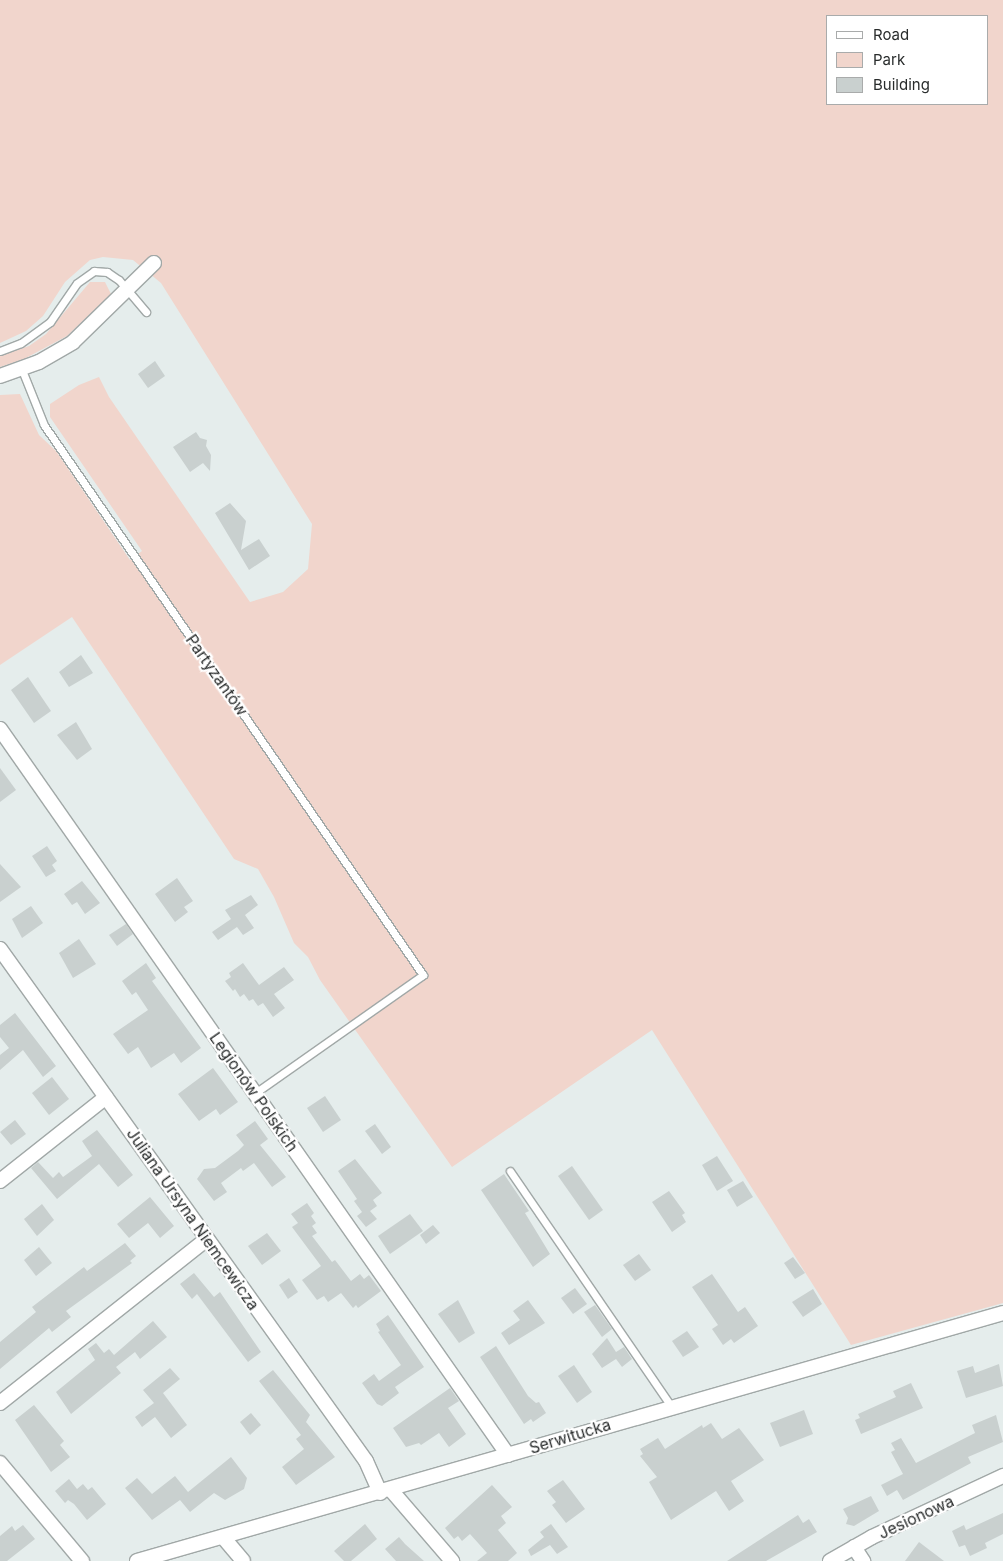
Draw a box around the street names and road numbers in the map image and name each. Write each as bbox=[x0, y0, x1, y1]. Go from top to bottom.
street label: Partyzantów bbox=[182, 631, 252, 719]
street label: Legionów Polskich bbox=[206, 1029, 302, 1155]
street label: Juliana Ursyna Niemcewicza bbox=[123, 1124, 263, 1314]
street label: Serwitucka bbox=[527, 1414, 613, 1458]
street label: Jesionowa bbox=[875, 1491, 957, 1543]

